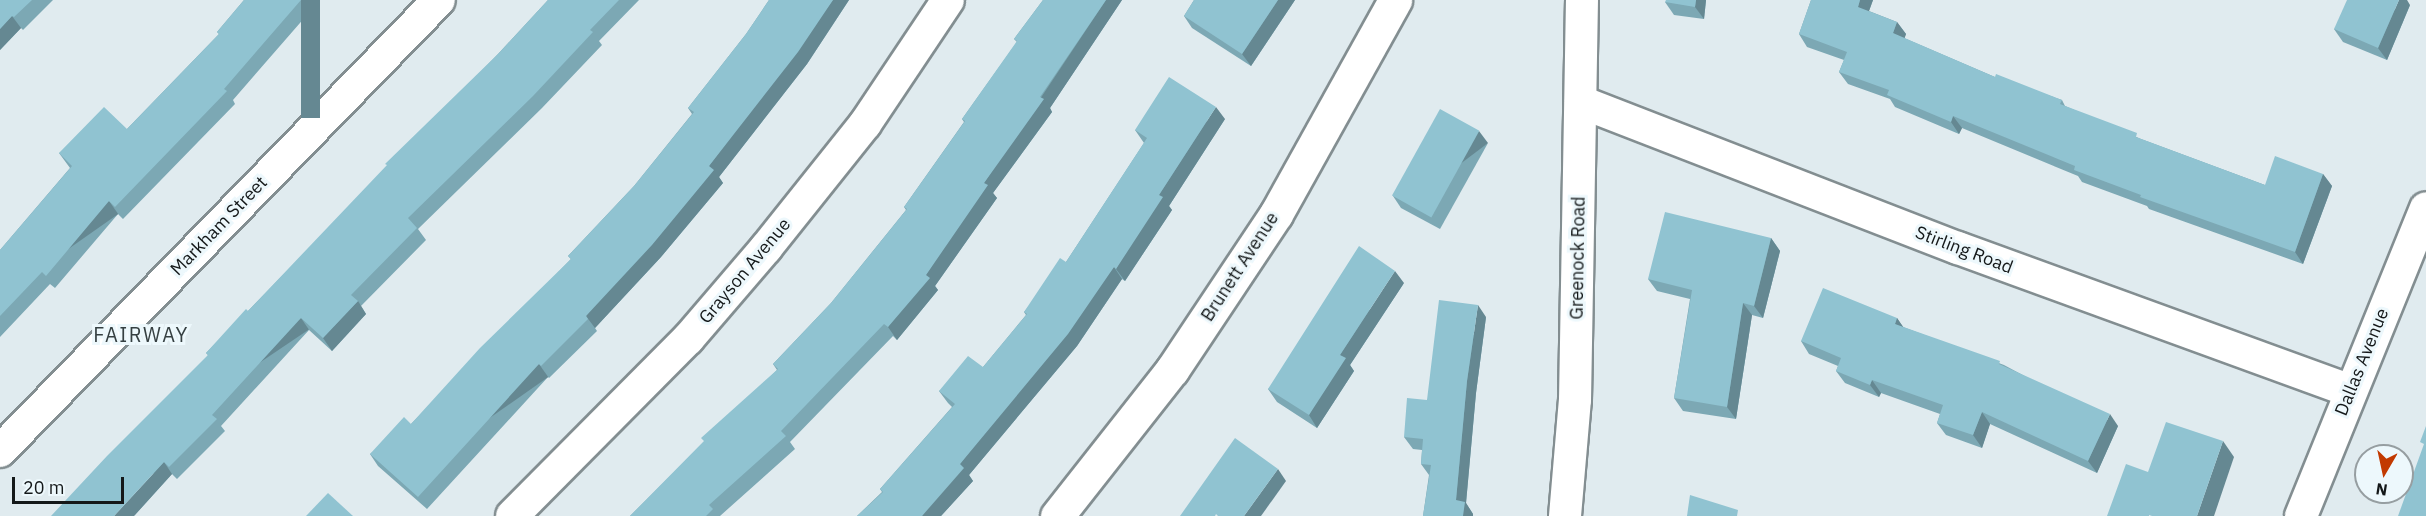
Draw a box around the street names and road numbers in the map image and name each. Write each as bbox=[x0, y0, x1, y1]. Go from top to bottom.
street label: Markham Street bbox=[166, 172, 272, 280]
street label: Greenock Road bbox=[1566, 196, 1590, 320]
street label: Brunett Avenue bbox=[1197, 208, 1283, 326]
street label: Grayson Avenue bbox=[695, 214, 795, 328]
street label: Stirling Road bbox=[1912, 222, 2016, 278]
street label: Dallas Avenue bbox=[2331, 305, 2393, 419]

